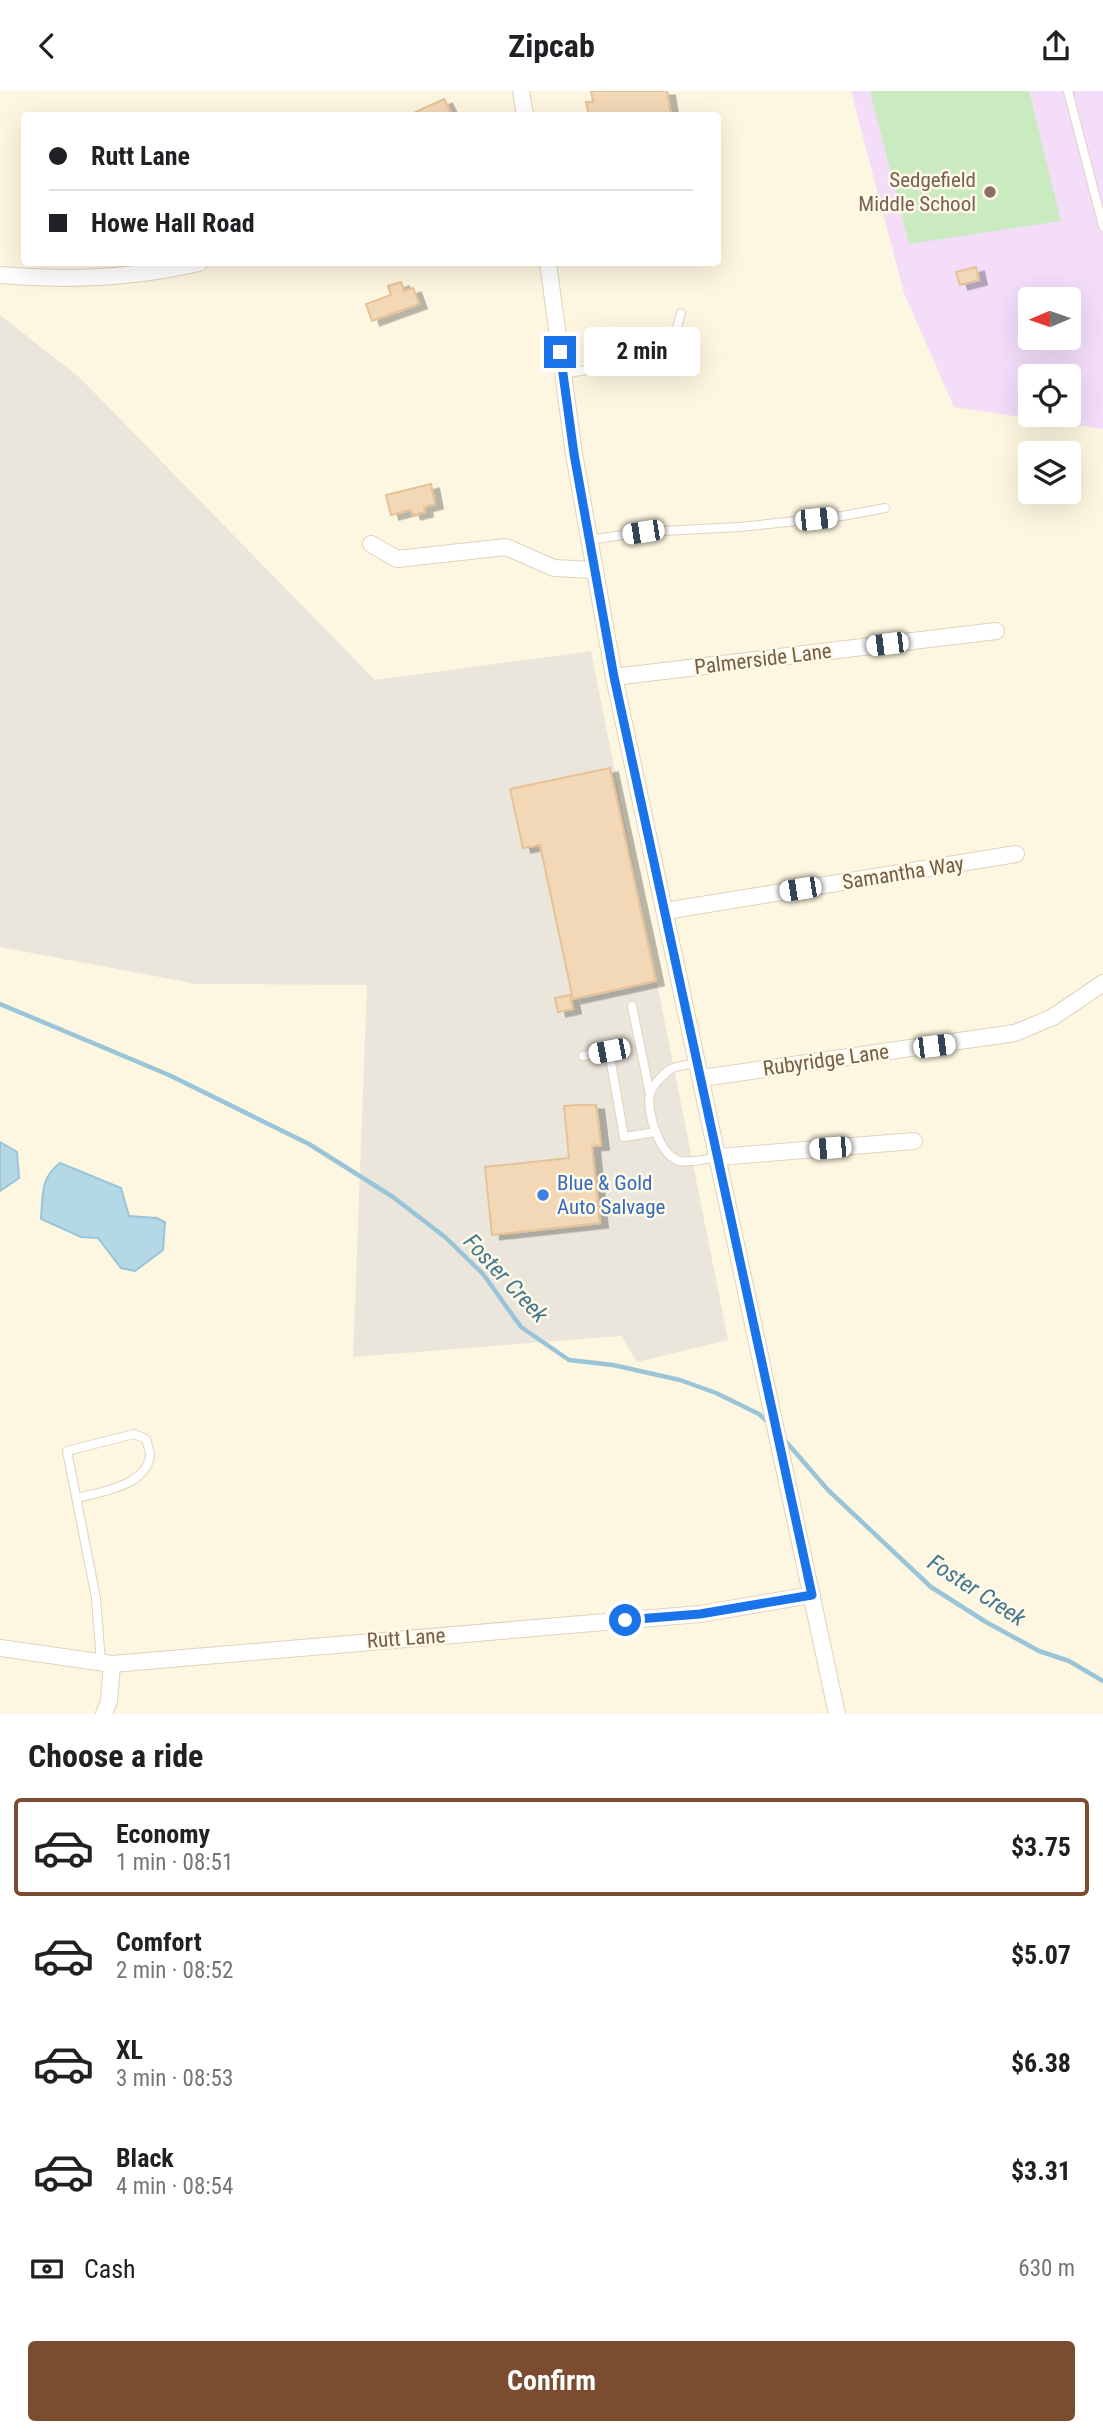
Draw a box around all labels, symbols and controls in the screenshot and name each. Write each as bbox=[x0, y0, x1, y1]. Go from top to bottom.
icon: back bbox=[28, 27, 66, 65]
text: Zipcab bbox=[508, 27, 595, 65]
icon: share bbox=[1037, 27, 1075, 65]
text: Rutt Lane bbox=[91, 141, 190, 171]
place label: Sedgefield Middle School bbox=[858, 168, 976, 216]
marker: Sedgefield Middle School bbox=[982, 184, 998, 200]
text: Howe Hall Road bbox=[91, 208, 255, 238]
north arrow bbox=[1018, 287, 1082, 350]
map controls bbox=[1018, 287, 1081, 504]
callout: 2 min bbox=[584, 327, 700, 377]
route end bbox=[544, 336, 576, 368]
text: 2 min bbox=[616, 338, 668, 365]
button: locate bbox=[1018, 364, 1081, 427]
button: layers bbox=[1018, 441, 1081, 504]
car bbox=[795, 506, 838, 532]
car bbox=[621, 518, 666, 546]
car bbox=[865, 631, 910, 657]
street label: Palmerside Lane bbox=[693, 639, 833, 679]
street label: Samantha Way bbox=[841, 852, 966, 894]
car bbox=[778, 875, 823, 903]
car bbox=[912, 1033, 957, 1059]
car bbox=[587, 1037, 632, 1065]
street label: Rubyridge Lane bbox=[761, 1039, 891, 1081]
car bbox=[809, 1136, 852, 1160]
place label: Blue & Gold Auto Salvage bbox=[557, 1171, 666, 1219]
marker: Blue & Gold Auto Salvage bbox=[535, 1187, 551, 1203]
water label: Foster Creek bbox=[458, 1228, 554, 1329]
water label: Foster Creek bbox=[923, 1549, 1031, 1633]
route start bbox=[609, 1604, 641, 1636]
street label: Rutt Lane bbox=[366, 1623, 446, 1653]
text: Choose a ride bbox=[28, 1737, 203, 1775]
icon: car bbox=[32, 1816, 95, 1879]
text: Economy bbox=[116, 1819, 210, 1849]
text: $3.75 bbox=[1011, 1832, 1071, 1862]
text: 1 min · 08:51 bbox=[116, 1849, 233, 1876]
icon: car bbox=[32, 1924, 95, 1987]
text: Comfort bbox=[116, 1927, 202, 1957]
text: $5.07 bbox=[1011, 1940, 1071, 1970]
text: 2 min · 08:52 bbox=[116, 1957, 233, 1984]
icon: car bbox=[32, 2032, 95, 2095]
text: XL bbox=[116, 2035, 143, 2065]
text: $6.38 bbox=[1011, 2048, 1071, 2078]
text: 3 min · 08:53 bbox=[116, 2065, 233, 2092]
icon: car bbox=[32, 2140, 95, 2203]
text: Black bbox=[116, 2143, 174, 2173]
text: $3.31 bbox=[1011, 2156, 1071, 2186]
text: 4 min · 08:54 bbox=[116, 2173, 233, 2200]
icon: cash bbox=[28, 2250, 66, 2288]
text: Cash bbox=[84, 2254, 136, 2284]
text: 630 m bbox=[1018, 2255, 1075, 2282]
button: Confirm bbox=[28, 2341, 1075, 2421]

